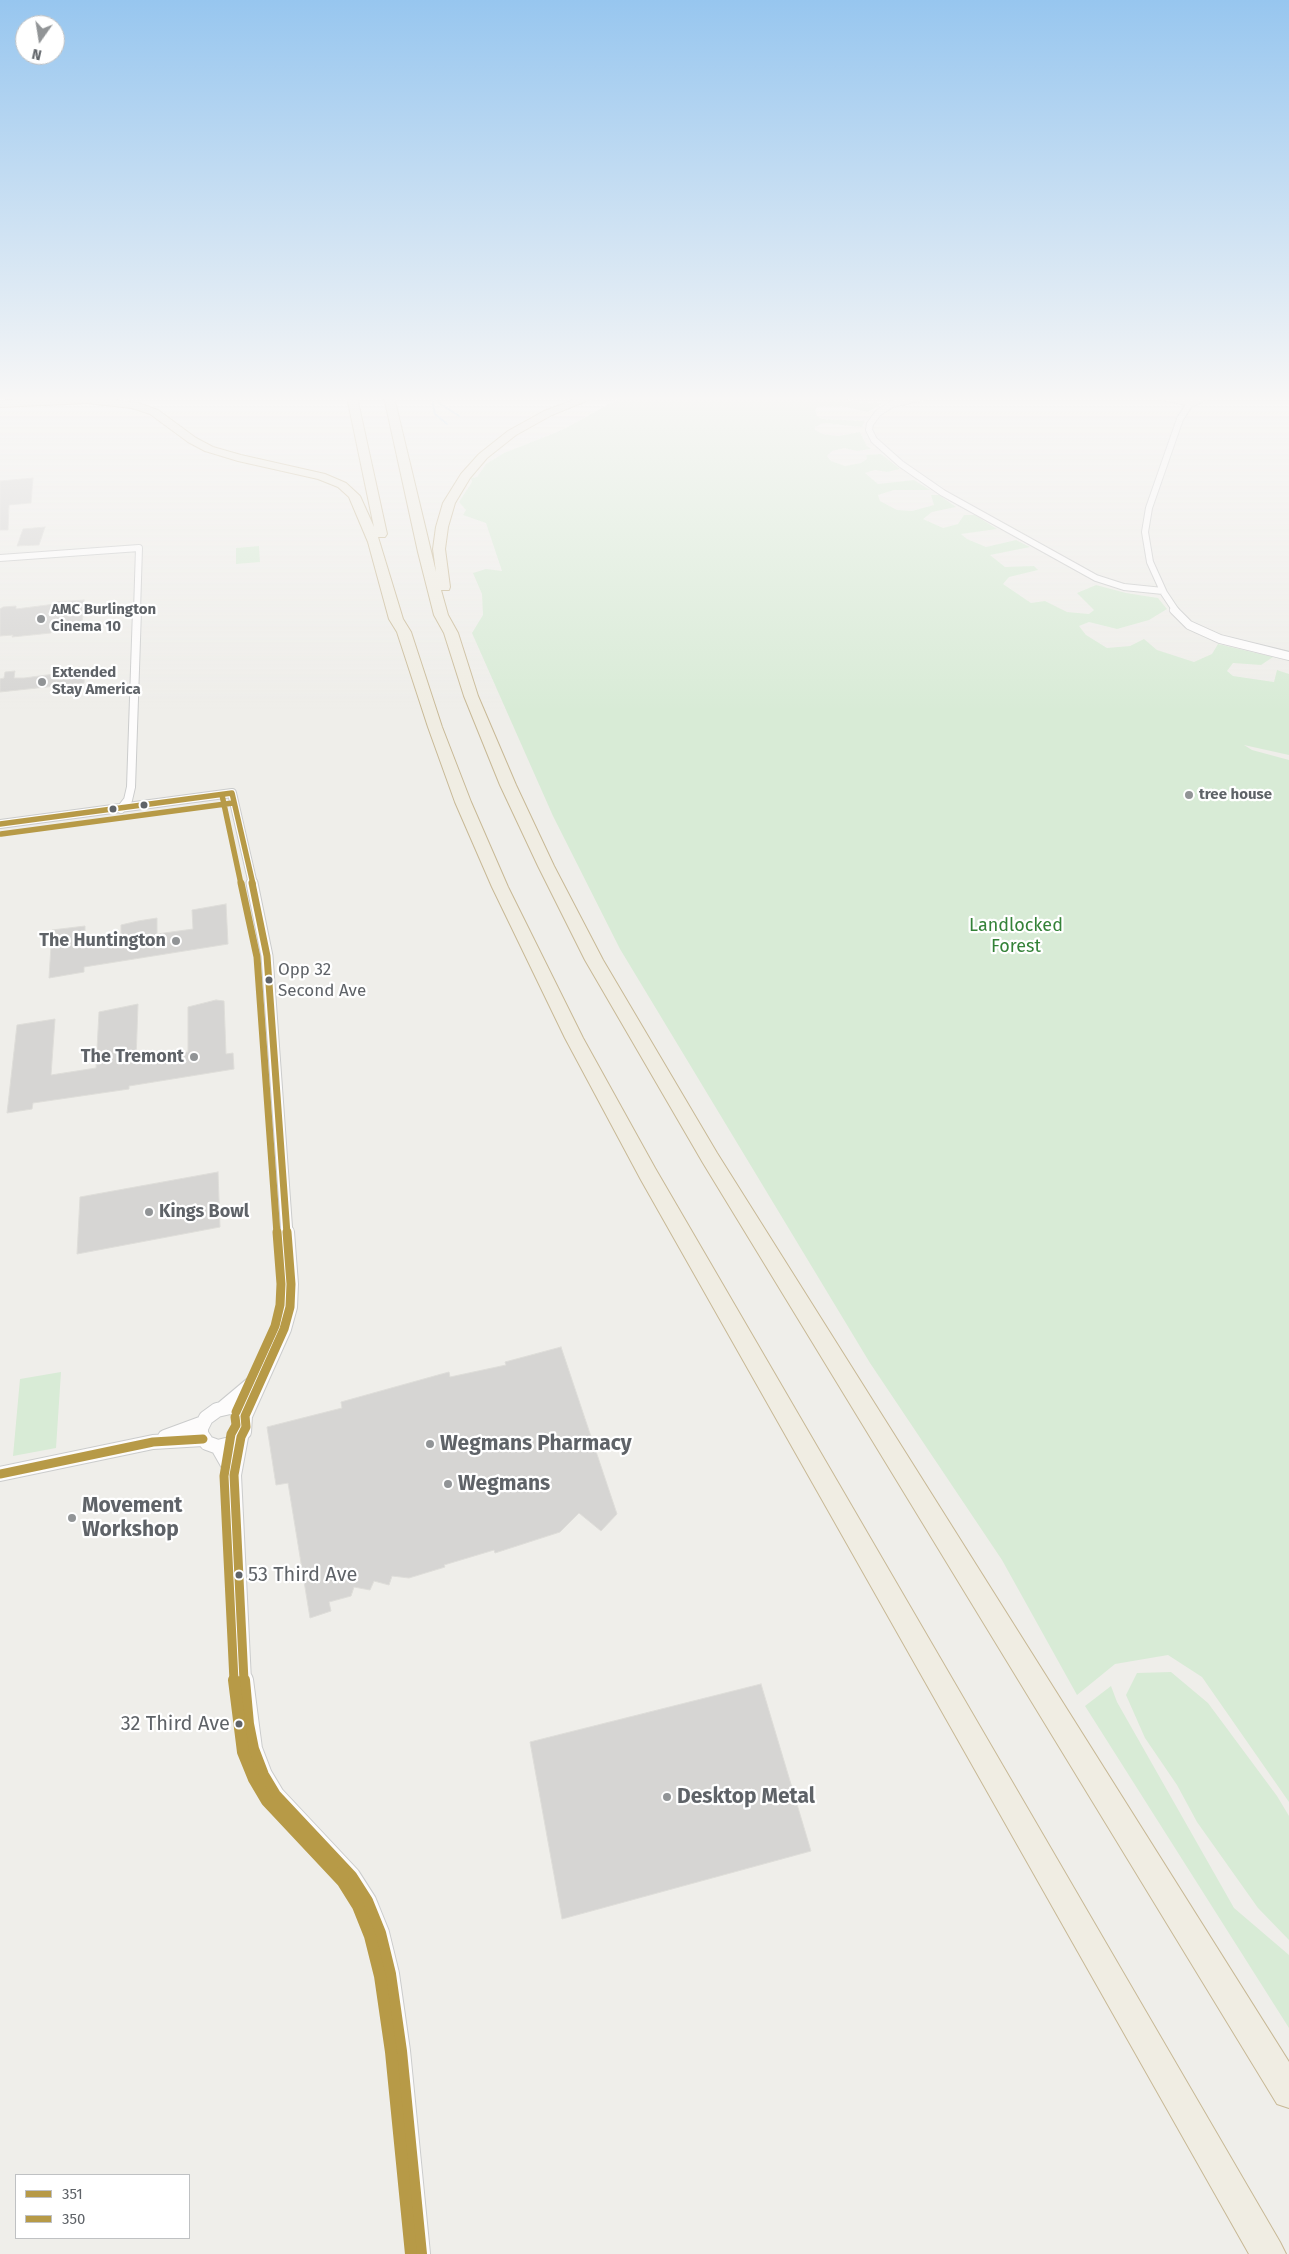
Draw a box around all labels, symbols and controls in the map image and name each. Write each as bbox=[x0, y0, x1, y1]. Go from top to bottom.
north arrow bbox=[15, 15, 65, 65]
text: N bbox=[30, 45, 43, 63]
place label: AMC Burlington Cinema 10 bbox=[51, 601, 156, 636]
marker: AMC Burlington Cinema 10 bbox=[35, 613, 47, 625]
place label: Extended Stay America bbox=[52, 664, 141, 699]
marker: Extended Stay America bbox=[36, 676, 48, 688]
place label: tree house bbox=[1199, 786, 1272, 804]
marker: tree house bbox=[1183, 789, 1195, 801]
unlabelled marker bbox=[139, 800, 149, 810]
unlabelled marker bbox=[108, 804, 118, 814]
park label: Landlocked Forest bbox=[969, 915, 1063, 958]
place label: The Huntington bbox=[39, 930, 166, 952]
marker: The Huntington bbox=[170, 935, 182, 947]
place label: Opp 32 Second Ave bbox=[278, 960, 366, 1000]
marker: Opp 32 Second Ave bbox=[264, 975, 274, 985]
place label: The Tremont bbox=[81, 1046, 184, 1068]
marker: The Tremont bbox=[188, 1051, 200, 1063]
place label: Kings Bowl bbox=[159, 1201, 249, 1223]
marker: Kings Bowl bbox=[143, 1206, 155, 1218]
place label: Wegmans Pharmacy bbox=[440, 1431, 632, 1457]
marker: Wegmans Pharmacy bbox=[424, 1438, 436, 1450]
place label: Wegmans bbox=[458, 1471, 550, 1497]
marker: Wegmans bbox=[442, 1478, 454, 1490]
place label: Movement Workshop bbox=[82, 1493, 182, 1543]
marker: Movement Workshop bbox=[66, 1512, 78, 1524]
place label: 53 Third Ave bbox=[248, 1563, 357, 1587]
marker: 53 Third Ave bbox=[234, 1570, 244, 1580]
place label: 32 Third Ave bbox=[121, 1712, 230, 1736]
marker: 32 Third Ave bbox=[234, 1719, 244, 1729]
place label: Desktop Metal bbox=[677, 1784, 815, 1810]
marker: Desktop Metal bbox=[661, 1791, 673, 1803]
legend bbox=[15, 2174, 190, 2239]
text: 351 bbox=[62, 2185, 83, 2203]
text: 350 bbox=[62, 2210, 85, 2228]

